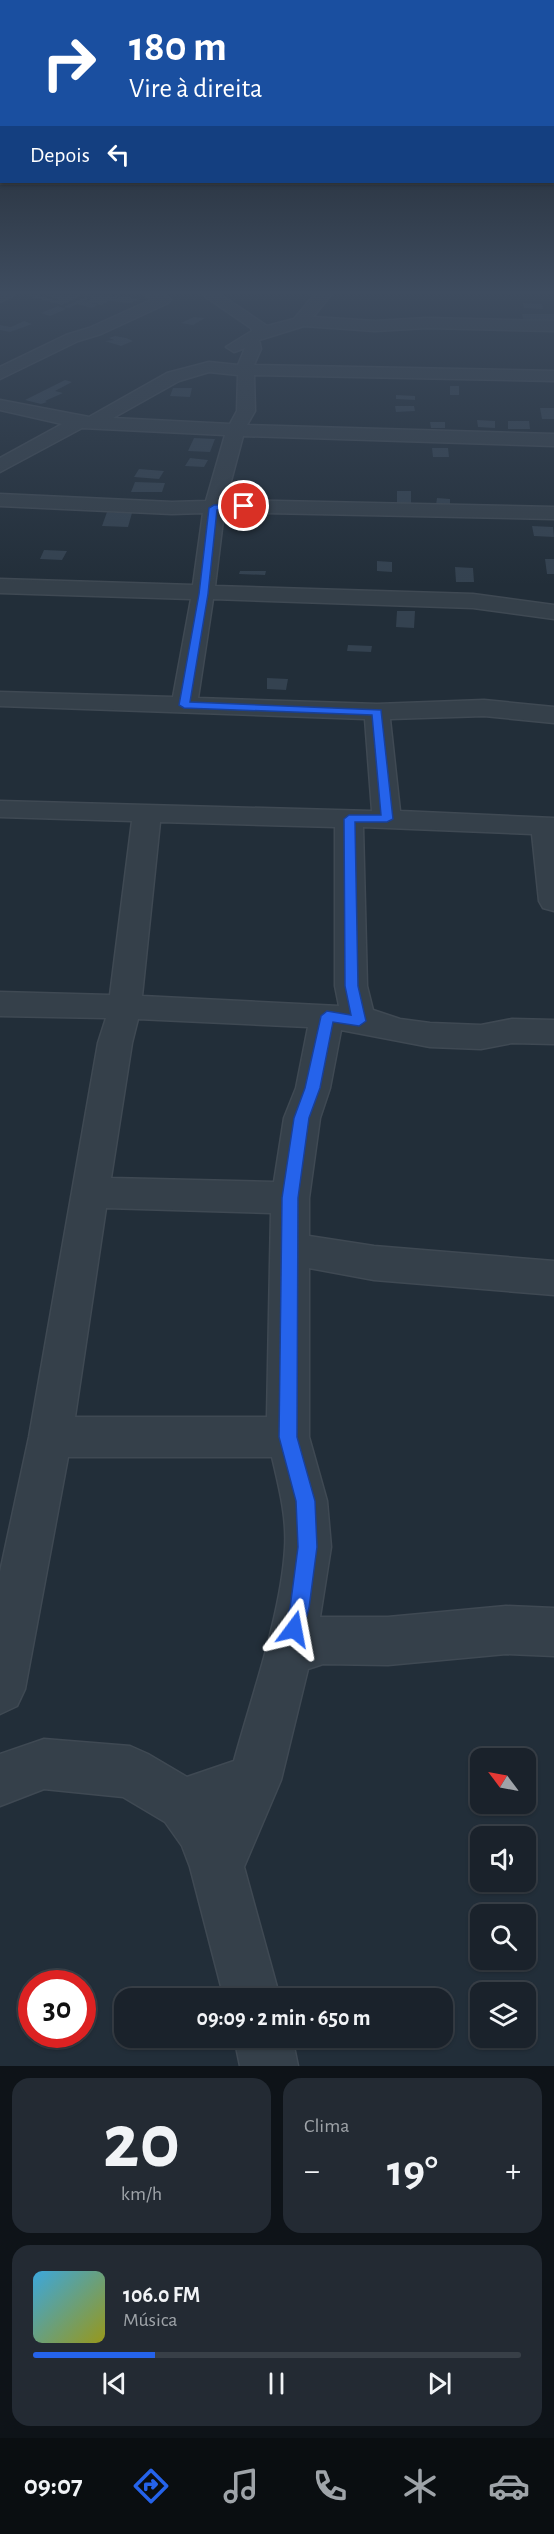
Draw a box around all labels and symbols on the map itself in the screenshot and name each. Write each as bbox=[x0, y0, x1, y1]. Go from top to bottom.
pin bbox=[218, 480, 269, 531]
position arrow bbox=[262, 1597, 326, 1661]
north arrow bbox=[470, 1748, 536, 1814]
speed limit sign: 30 bbox=[18, 1970, 96, 2048]

